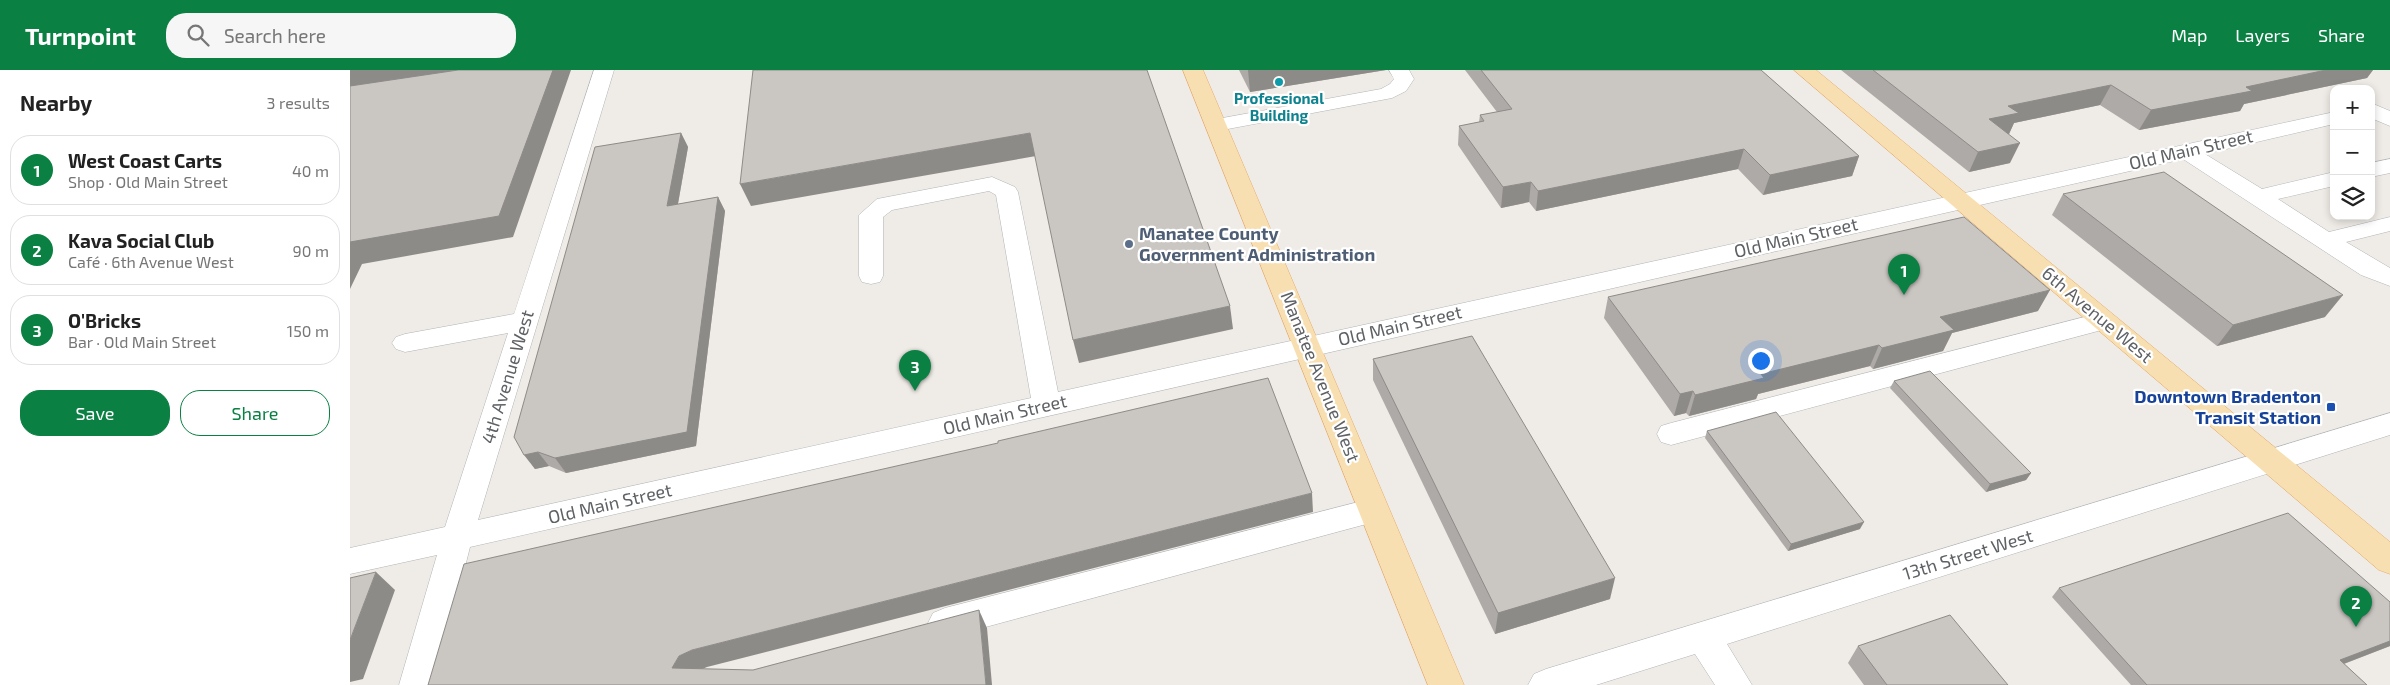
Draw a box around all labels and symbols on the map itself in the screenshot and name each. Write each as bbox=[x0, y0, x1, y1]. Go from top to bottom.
marker: Professional Building bbox=[1273, 76, 1285, 88]
place label: Professional Building bbox=[1234, 89, 1324, 124]
street label: Old Main Street bbox=[2127, 124, 2255, 174]
street label: Old Main Street bbox=[1732, 212, 1860, 262]
place label: Manatee County Government Administration bbox=[1139, 222, 1375, 265]
marker: Manatee County Government Administration bbox=[1123, 238, 1135, 250]
pin: 1 bbox=[1888, 254, 1920, 295]
street label: 6th Avenue West bbox=[2038, 262, 2158, 367]
street label: Manatee Avenue West bbox=[1277, 288, 1365, 465]
street label: Old Main Street bbox=[1336, 300, 1464, 350]
street label: 4th Avenue West bbox=[476, 307, 538, 446]
your location bbox=[1748, 348, 1774, 374]
pin: 3 bbox=[899, 350, 931, 391]
place label: Downtown Bradenton Transit Station bbox=[2134, 385, 2321, 428]
street label: Old Main Street bbox=[941, 389, 1069, 439]
marker: Downtown Bradenton Transit Station bbox=[2325, 401, 2337, 413]
street label: Old Main Street bbox=[546, 478, 674, 528]
street label: 13th Street West bbox=[1900, 524, 2035, 584]
pin: 2 bbox=[2340, 586, 2372, 627]

